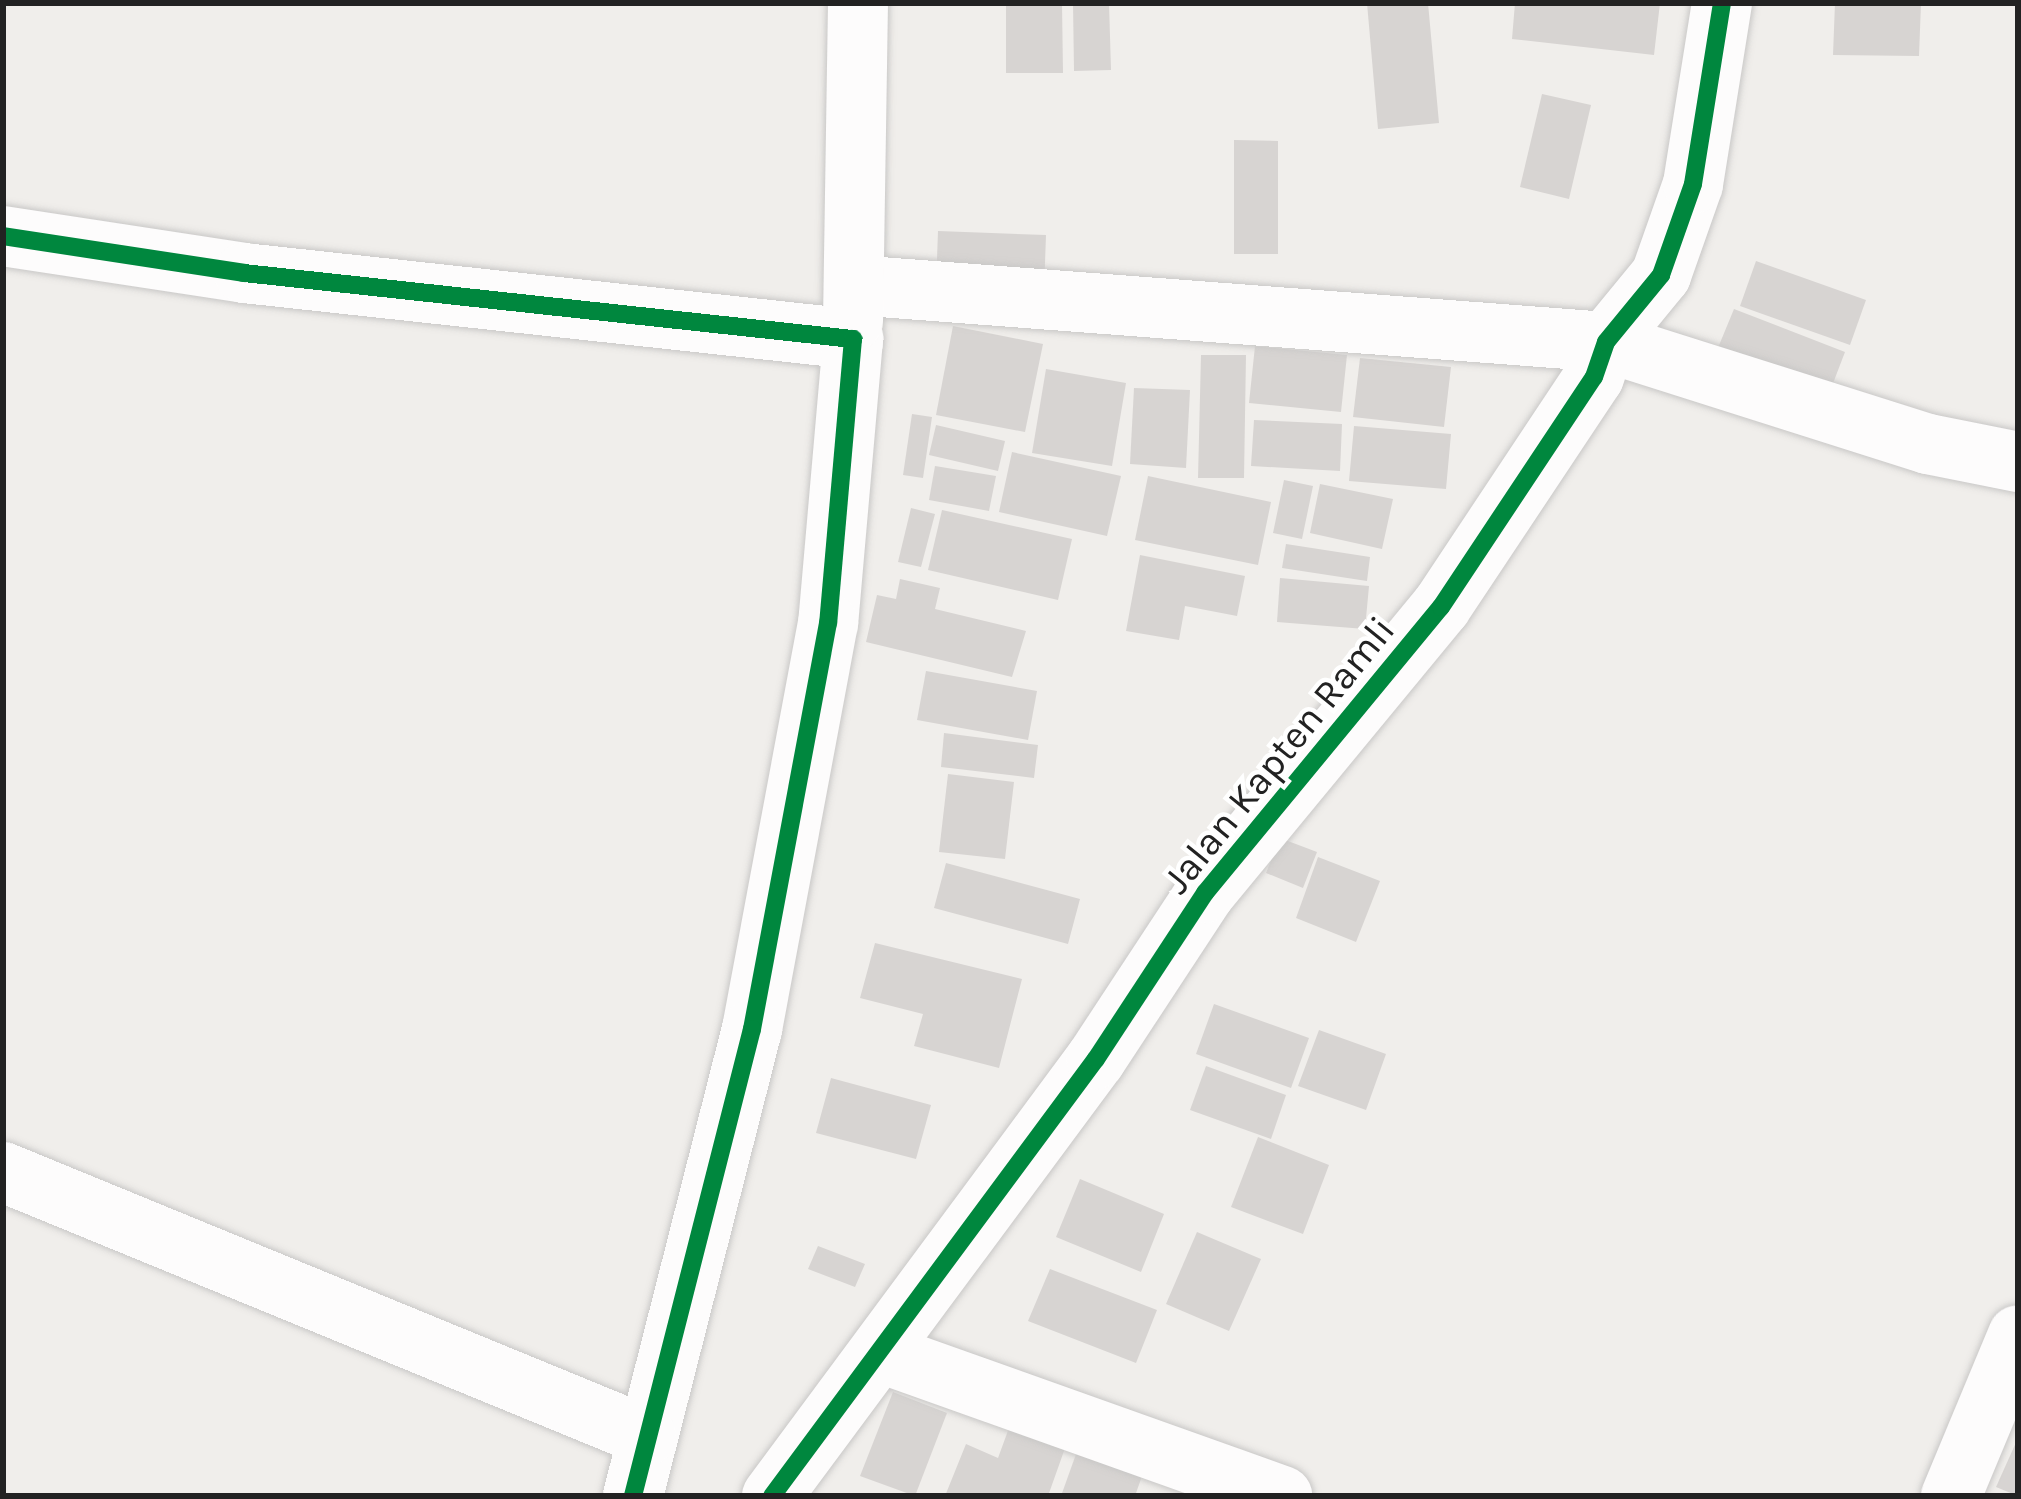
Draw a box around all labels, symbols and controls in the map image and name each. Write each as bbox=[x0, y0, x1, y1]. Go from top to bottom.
street label: Jalan Kapten Ramli bbox=[1153, 607, 1405, 903]

